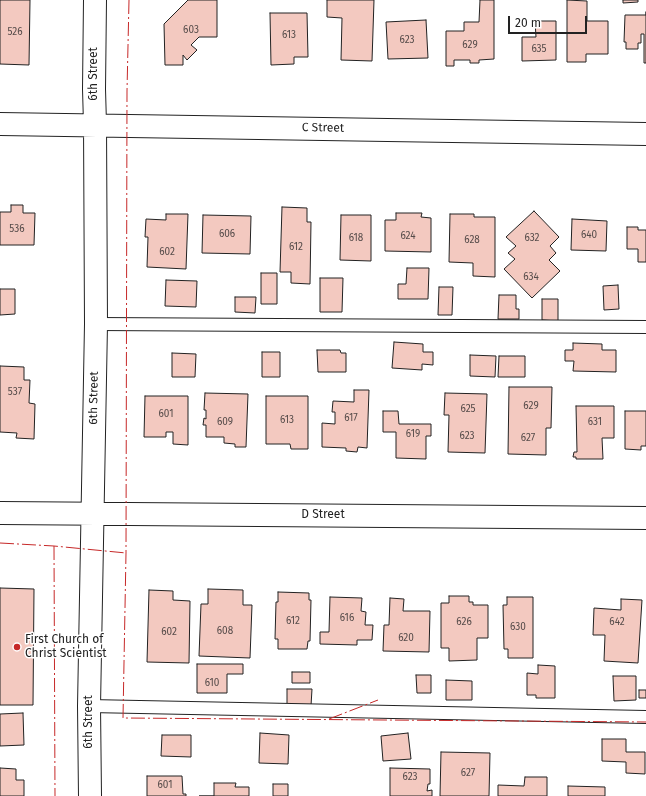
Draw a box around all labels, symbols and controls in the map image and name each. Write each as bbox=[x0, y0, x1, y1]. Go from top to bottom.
scale bar bbox=[510, 8, 589, 34]
text: 20 m bbox=[515, 16, 541, 30]
house number: 603 bbox=[183, 24, 199, 36]
house number: 526 bbox=[7, 26, 23, 38]
house number: 613 bbox=[282, 29, 296, 41]
house number: 623 bbox=[399, 34, 415, 46]
house number: 629 bbox=[462, 39, 478, 51]
house number: 635 bbox=[531, 43, 547, 55]
street label: 6th Street bbox=[87, 47, 101, 101]
street label: C Street bbox=[302, 120, 344, 136]
house number: 536 bbox=[9, 223, 25, 235]
house number: 606 bbox=[219, 228, 235, 240]
house number: 640 bbox=[581, 229, 597, 241]
house number: 624 bbox=[400, 230, 416, 242]
house number: 618 bbox=[349, 232, 363, 244]
house number: 632 bbox=[524, 232, 540, 244]
house number: 628 bbox=[464, 234, 480, 246]
house number: 612 bbox=[289, 241, 303, 253]
house number: 602 bbox=[159, 246, 175, 258]
house number: 634 bbox=[523, 271, 539, 283]
street label: 6th Street bbox=[86, 371, 102, 425]
house number: 537 bbox=[8, 386, 22, 398]
house number: 629 bbox=[523, 400, 539, 412]
house number: 625 bbox=[460, 403, 476, 415]
house number: 601 bbox=[159, 408, 173, 420]
house number: 617 bbox=[344, 412, 358, 424]
house number: 613 bbox=[280, 414, 294, 426]
house number: 609 bbox=[217, 416, 233, 428]
house number: 631 bbox=[588, 416, 602, 428]
house number: 619 bbox=[406, 428, 420, 440]
house number: 623 bbox=[459, 430, 475, 442]
house number: 627 bbox=[521, 432, 535, 444]
street label: D Street bbox=[301, 508, 345, 522]
house number: 616 bbox=[340, 612, 354, 624]
house number: 612 bbox=[286, 615, 300, 627]
house number: 626 bbox=[456, 616, 472, 628]
house number: 642 bbox=[609, 616, 625, 628]
house number: 630 bbox=[510, 621, 526, 633]
house number: 608 bbox=[217, 625, 233, 637]
house number: 602 bbox=[161, 626, 177, 638]
house number: 620 bbox=[398, 632, 414, 644]
place label: First Church of Christ Scientist bbox=[25, 633, 107, 661]
marker: First Church of Christ Scientist bbox=[12, 642, 22, 652]
house number: 610 bbox=[205, 677, 219, 689]
street label: 6th Street bbox=[82, 695, 96, 749]
house number: 627 bbox=[461, 767, 475, 779]
house number: 623 bbox=[402, 771, 418, 783]
house number: 601 bbox=[158, 779, 172, 791]

